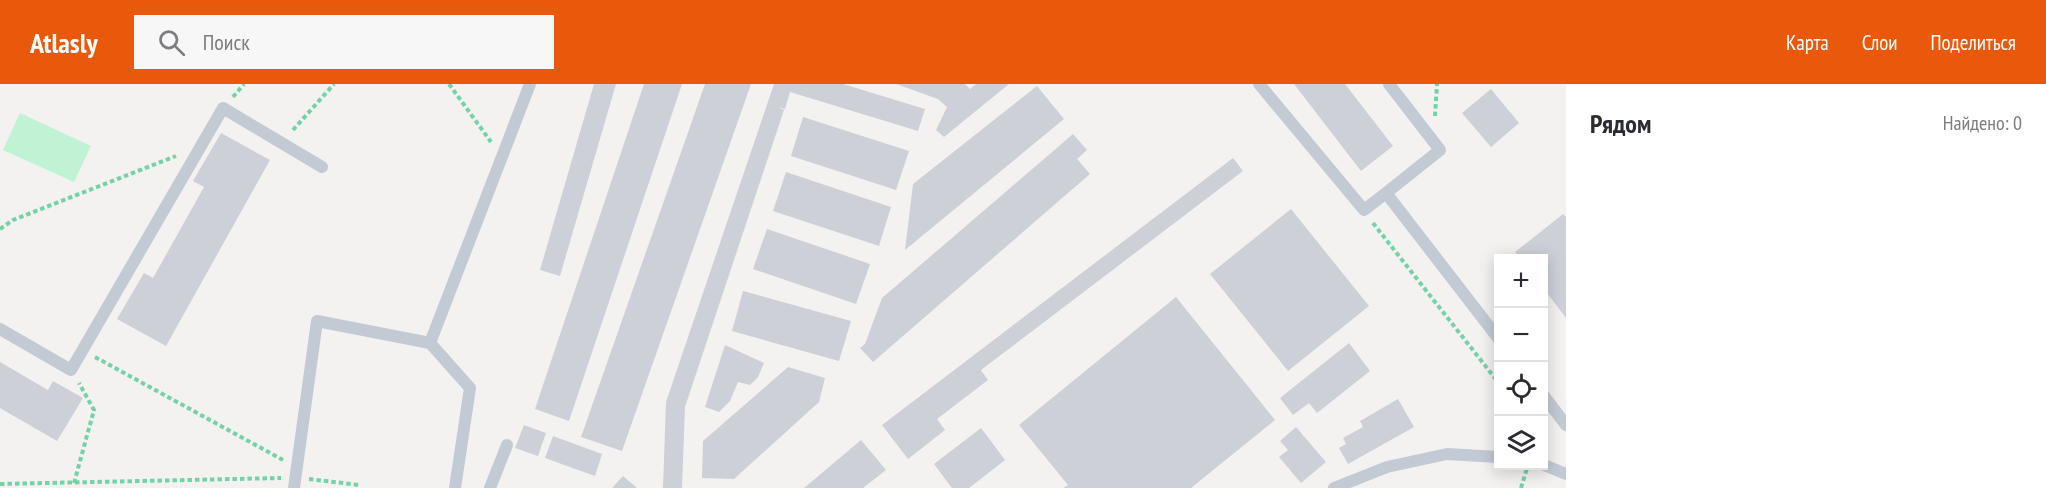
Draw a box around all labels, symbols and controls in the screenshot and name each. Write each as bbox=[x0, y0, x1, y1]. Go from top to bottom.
search box bbox=[134, 15, 554, 69]
text: Atlasly bbox=[30, 24, 98, 61]
icon: search bbox=[155, 26, 188, 59]
text: Поиск bbox=[203, 28, 250, 56]
text: Карта bbox=[1786, 29, 1829, 56]
text: Слои bbox=[1862, 29, 1897, 56]
text: Поделиться bbox=[1930, 29, 2016, 56]
text: Рядом bbox=[1590, 107, 1651, 140]
text: Найдено: 0 bbox=[1943, 110, 2022, 136]
map controls bbox=[1494, 254, 1548, 470]
button: + bbox=[1494, 254, 1548, 308]
button: − bbox=[1494, 308, 1548, 362]
button: locate bbox=[1494, 362, 1548, 416]
button: layers bbox=[1494, 416, 1548, 470]

